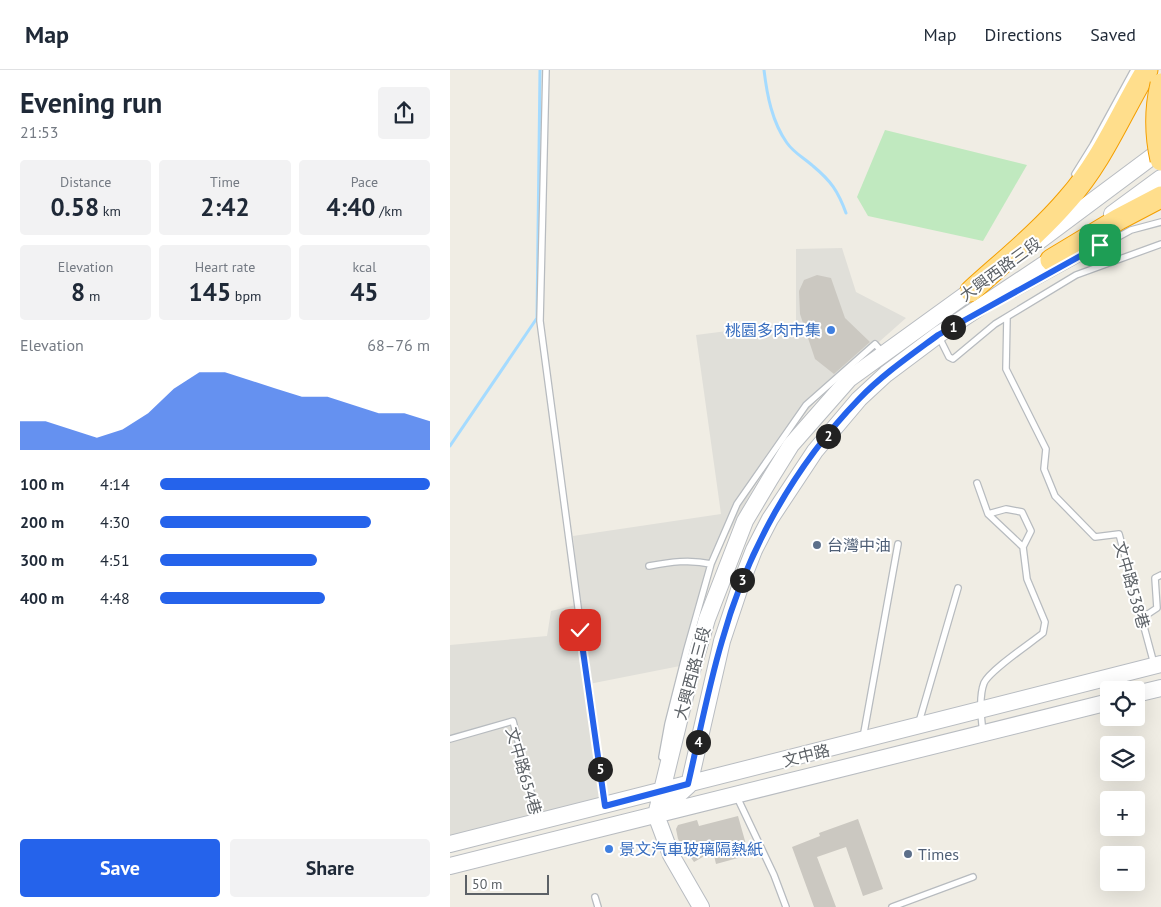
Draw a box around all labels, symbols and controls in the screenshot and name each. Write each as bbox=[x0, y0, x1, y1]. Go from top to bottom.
text: Map bbox=[25, 19, 69, 50]
text: Map bbox=[924, 23, 956, 46]
text: Directions bbox=[984, 23, 1062, 46]
text: Saved bbox=[1090, 23, 1136, 46]
text: Evening run bbox=[20, 84, 162, 121]
button: share bbox=[378, 87, 430, 139]
text: 21:53 bbox=[20, 122, 58, 142]
text: Distance bbox=[60, 173, 111, 191]
text: Time bbox=[210, 173, 240, 191]
text: Pace bbox=[351, 173, 378, 191]
text: 0.58 bbox=[50, 191, 99, 223]
text: 2:42 bbox=[200, 191, 250, 223]
text: 4:40 bbox=[326, 191, 376, 223]
text: km bbox=[99, 202, 121, 220]
text: /km bbox=[376, 202, 402, 220]
pin bbox=[1079, 224, 1121, 266]
icon: arrive bbox=[1086, 231, 1114, 259]
street label: 大興西路三段 bbox=[955, 233, 1045, 305]
text: Elevation bbox=[58, 258, 114, 276]
text: Heart rate bbox=[195, 258, 255, 276]
text: kcal bbox=[352, 258, 376, 276]
text: 8 bbox=[71, 276, 85, 308]
text: 145 bbox=[189, 276, 231, 308]
text: 45 bbox=[350, 276, 379, 308]
text: m bbox=[85, 287, 100, 305]
text: bpm bbox=[231, 287, 261, 305]
pin: 1 bbox=[940, 314, 966, 340]
text: 1 bbox=[950, 318, 957, 336]
place label: 桃園多肉市集 bbox=[725, 320, 821, 340]
marker: 桃園多肉市集 bbox=[825, 324, 837, 336]
text: Elevation bbox=[20, 335, 84, 355]
text: 68–76 m bbox=[367, 335, 430, 355]
pin: 2 bbox=[816, 424, 840, 448]
text: 2 bbox=[825, 427, 832, 445]
text: 100 m bbox=[20, 474, 64, 494]
text: 4:14 bbox=[100, 474, 130, 494]
text: 200 m bbox=[20, 512, 64, 532]
text: 4:30 bbox=[100, 512, 130, 532]
place label: 台灣中油 bbox=[827, 535, 891, 555]
marker: 台灣中油 bbox=[811, 539, 823, 551]
street label: 文中路538巷 bbox=[1110, 539, 1154, 631]
text: 300 m bbox=[20, 550, 64, 570]
text: 4:51 bbox=[100, 550, 130, 570]
pin: 3 bbox=[730, 568, 754, 592]
text: 3 bbox=[739, 571, 746, 589]
text: 400 m bbox=[20, 588, 64, 608]
text: 4:48 bbox=[100, 588, 130, 608]
pin bbox=[559, 609, 601, 651]
icon: check bbox=[566, 616, 594, 644]
street label: 大興西路三段 bbox=[670, 624, 714, 722]
map controls bbox=[1100, 681, 1145, 891]
button: locate bbox=[1100, 681, 1145, 726]
street label: 文中路654巷 bbox=[502, 725, 546, 817]
pin: 4 bbox=[686, 730, 710, 754]
text: 4 bbox=[695, 733, 702, 751]
button: layers bbox=[1100, 736, 1145, 781]
street label: 文中路 bbox=[780, 739, 832, 771]
pin: 5 bbox=[588, 756, 612, 782]
text: 5 bbox=[597, 760, 604, 778]
button: + bbox=[1100, 791, 1145, 836]
button: Save bbox=[20, 839, 220, 897]
button: Share bbox=[230, 839, 430, 897]
place label: 景文汽車玻璃隔熱紙 bbox=[619, 839, 763, 859]
marker: 景文汽車玻璃隔熱紙 bbox=[603, 843, 615, 855]
place label: Times bbox=[918, 844, 959, 864]
button: − bbox=[1100, 846, 1145, 891]
marker: Times bbox=[902, 848, 914, 860]
scale bar bbox=[465, 872, 549, 895]
text: 50 m bbox=[472, 875, 502, 893]

